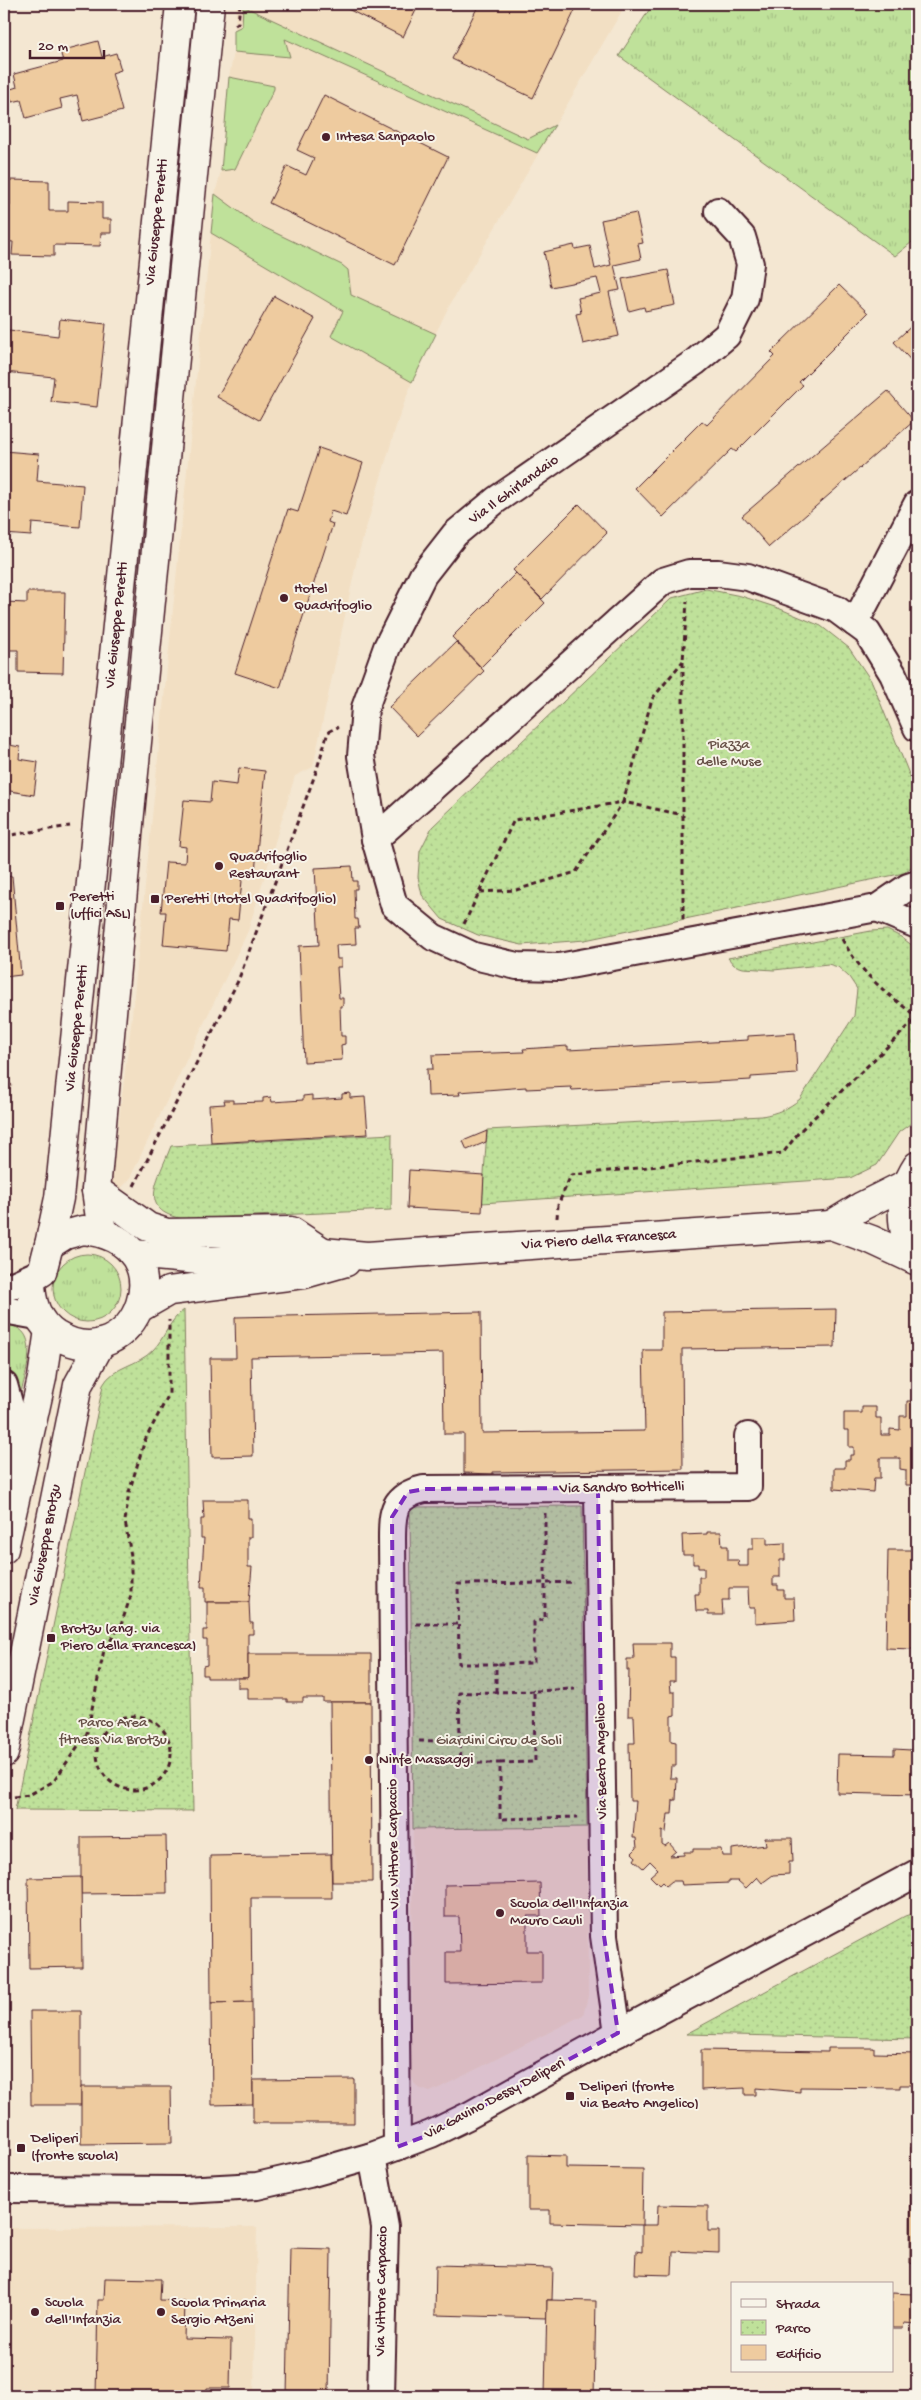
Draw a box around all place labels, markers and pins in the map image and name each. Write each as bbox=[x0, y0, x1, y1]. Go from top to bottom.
place label: Intesa Sanpaolo bbox=[336, 128, 435, 146]
marker: Intesa Sanpaolo bbox=[320, 131, 332, 143]
place label: Hotel Quadrifoglio bbox=[294, 580, 372, 615]
marker: Hotel Quadrifoglio bbox=[278, 592, 290, 604]
place label: Quadrifoglio Restaurant bbox=[229, 848, 307, 883]
marker: Quadrifoglio Restaurant bbox=[213, 860, 225, 872]
place label: Peretti (uffici ASL) bbox=[69, 888, 131, 923]
place label: Peretti (Hotel Quadrifoglio) bbox=[164, 890, 337, 908]
marker: Peretti (Hotel Quadrifoglio) bbox=[149, 893, 161, 905]
marker: Peretti (uffici ASL) bbox=[54, 900, 66, 912]
place label: Brotzu (ang. via Piero della Francesca) bbox=[60, 1620, 196, 1655]
marker: Brotzu (ang. via Piero della Francesca) bbox=[45, 1632, 57, 1644]
place label: Ninfe Massaggi bbox=[379, 1751, 473, 1769]
marker: Ninfe Massaggi bbox=[363, 1754, 375, 1766]
place label: Scuola dell'Infanzia Mauro Cauli bbox=[510, 1895, 629, 1930]
marker: Scuola dell'Infanzia Mauro Cauli bbox=[494, 1907, 506, 1919]
place label: Deliperi (fronte via Beato Angelico) bbox=[579, 2078, 699, 2113]
marker: Deliperi (fronte via Beato Angelico) bbox=[564, 2090, 576, 2102]
place label: Deliperi (fronte scuola) bbox=[30, 2130, 119, 2165]
marker: Deliperi (fronte scuola) bbox=[15, 2142, 27, 2154]
place label: Scuola dell'Infanzia bbox=[45, 2294, 122, 2329]
place label: Scuola Primaria Sergio Atzeni bbox=[171, 2294, 266, 2329]
marker: Scuola dell'Infanzia bbox=[29, 2306, 41, 2318]
marker: Scuola Primaria Sergio Atzeni bbox=[155, 2306, 167, 2318]

